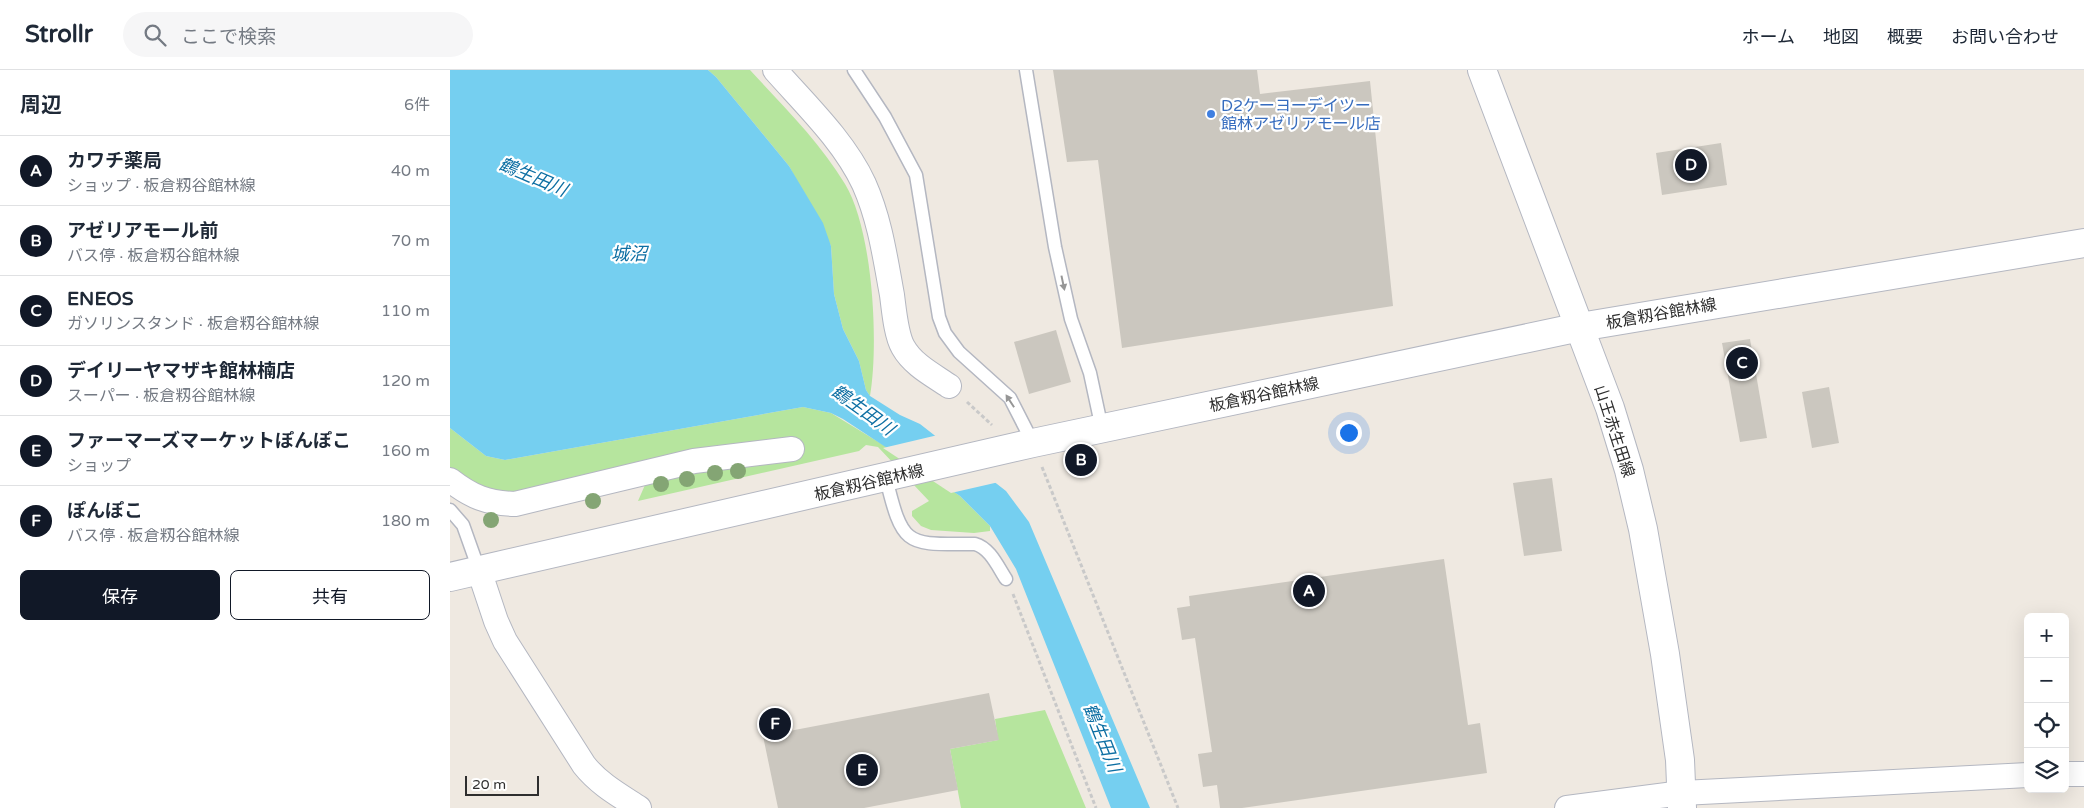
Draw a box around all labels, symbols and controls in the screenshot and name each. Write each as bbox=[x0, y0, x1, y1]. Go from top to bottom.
search box bbox=[123, 12, 473, 57]
text: Strollr bbox=[25, 20, 93, 49]
icon: search bbox=[141, 21, 169, 49]
text: ここで検索 bbox=[181, 26, 276, 48]
text: ホーム bbox=[1742, 26, 1795, 48]
text: 地図 bbox=[1823, 26, 1859, 48]
text: 概要 bbox=[1887, 26, 1923, 48]
text: お問い合わせ bbox=[1951, 26, 2059, 48]
text: 周辺 bbox=[20, 93, 62, 118]
text: 6件 bbox=[404, 95, 430, 115]
place label: D2ケーヨーデイツー 館林アゼリアモール店 bbox=[1221, 96, 1381, 134]
marker: D2ケーヨーデイツー 館林アゼリアモール店 bbox=[1205, 108, 1217, 120]
pin: D bbox=[1675, 146, 1707, 184]
text: カワチ薬局 bbox=[67, 150, 162, 172]
water label: 鶴生田川 bbox=[496, 153, 572, 202]
text: A bbox=[30, 161, 42, 181]
text: 40 m bbox=[391, 161, 430, 181]
text: ショップ · 板倉籾谷館林線 bbox=[67, 176, 255, 196]
text: アゼリアモール前 bbox=[67, 220, 219, 242]
text: B bbox=[30, 231, 42, 251]
text: 70 m bbox=[391, 231, 430, 251]
water label: 城沼 bbox=[611, 243, 650, 265]
text: バス停 · 板倉籾谷館林線 bbox=[67, 246, 239, 266]
one-way arrow bbox=[1059, 276, 1067, 291]
text: ENEOS bbox=[67, 288, 134, 310]
street label: 板倉籾谷館林線 bbox=[1604, 294, 1718, 334]
text: C bbox=[30, 301, 42, 321]
text: 110 m bbox=[381, 301, 430, 321]
text: ガソリンスタンド · 板倉籾谷館林線 bbox=[67, 314, 319, 334]
pin: C bbox=[1726, 344, 1758, 382]
text: デイリーヤマザキ館林楠店 bbox=[67, 360, 295, 382]
text: D bbox=[30, 371, 42, 391]
text: 120 m bbox=[381, 371, 430, 391]
street label: 板倉籾谷館林線 bbox=[1207, 374, 1321, 416]
water label: 鶴生田川 bbox=[827, 380, 900, 441]
street label: 山王赤生田線 bbox=[1590, 383, 1638, 480]
text: スーパー · 板倉籾谷館林線 bbox=[67, 386, 255, 406]
one-way arrow bbox=[1005, 394, 1014, 407]
your location bbox=[1336, 420, 1362, 446]
text: ファーマーズマーケットぽんぽこ bbox=[67, 430, 351, 452]
text: E bbox=[31, 441, 41, 461]
text: 160 m bbox=[381, 441, 430, 461]
pin: B bbox=[1065, 441, 1097, 479]
text: ショップ bbox=[67, 456, 131, 476]
street label: 板倉籾谷館林線 bbox=[812, 461, 926, 505]
text: ぽんぽこ bbox=[67, 500, 143, 522]
text: F bbox=[31, 511, 41, 531]
text: 180 m bbox=[381, 511, 430, 531]
text: バス停 · 板倉籾谷館林線 bbox=[67, 526, 239, 546]
button: 保存 bbox=[20, 570, 220, 620]
button: 共有 bbox=[230, 570, 430, 620]
pin: A bbox=[1293, 572, 1325, 610]
map controls bbox=[2024, 613, 2069, 793]
button: + bbox=[2024, 613, 2069, 658]
button: − bbox=[2024, 658, 2069, 703]
water label: 鶴生田川 bbox=[1078, 701, 1126, 777]
button: locate bbox=[2024, 703, 2069, 748]
pin: F bbox=[759, 705, 791, 743]
button: layers bbox=[2024, 748, 2069, 793]
pin: E bbox=[846, 751, 878, 789]
scale bar bbox=[465, 773, 539, 796]
text: 20 m bbox=[472, 776, 506, 793]

